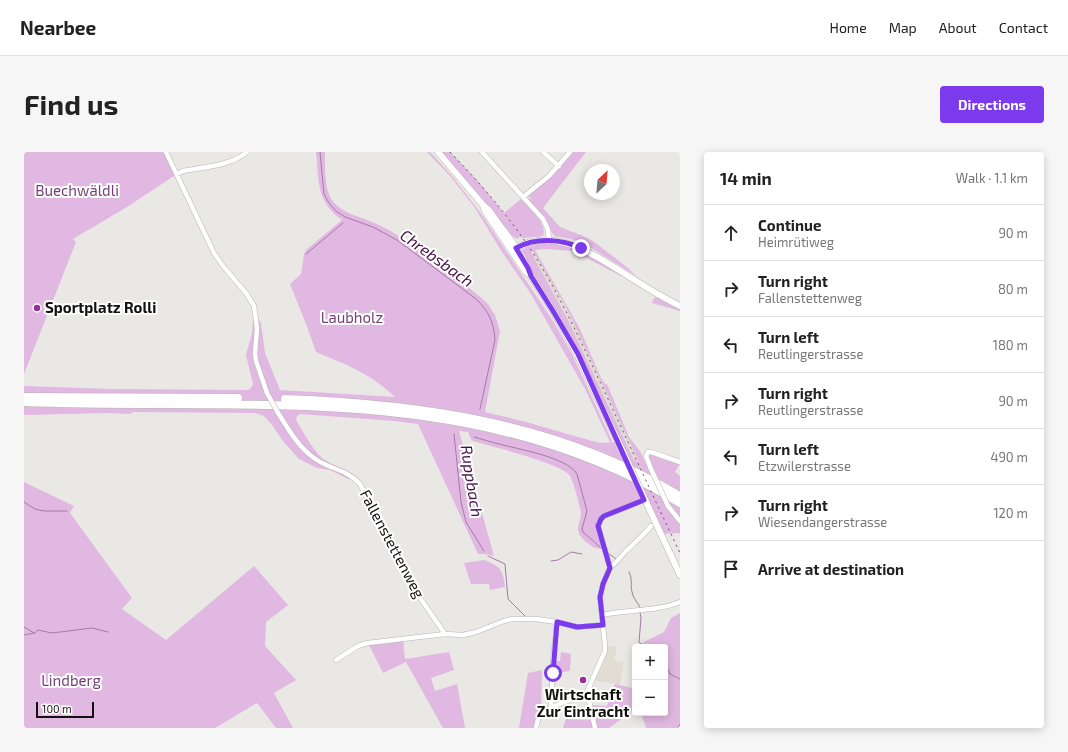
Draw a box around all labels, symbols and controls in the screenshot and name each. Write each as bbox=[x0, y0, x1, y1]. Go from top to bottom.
text: Nearbee bbox=[20, 16, 96, 39]
text: Home bbox=[830, 19, 867, 36]
text: Map bbox=[889, 19, 917, 36]
text: About bbox=[939, 19, 977, 36]
text: Contact bbox=[999, 19, 1048, 36]
button: Directions bbox=[940, 86, 1044, 123]
text: Find us bbox=[24, 87, 118, 121]
north arrow bbox=[584, 164, 620, 200]
text: 14 min bbox=[720, 168, 772, 188]
text: Walk · 1.1 km bbox=[956, 170, 1028, 186]
park label: Buechwäldli bbox=[35, 181, 119, 199]
text: Continue bbox=[758, 216, 821, 234]
icon: ahead bbox=[720, 222, 742, 244]
water label: Chrebsbach bbox=[397, 225, 478, 290]
text: 90 m bbox=[998, 225, 1028, 241]
text: Heimrütiweg bbox=[758, 234, 834, 250]
route end bbox=[572, 239, 590, 257]
text: Turn right bbox=[758, 272, 828, 290]
icon: right bbox=[720, 278, 742, 300]
text: 80 m bbox=[998, 281, 1028, 297]
text: Fallenstettenweg bbox=[758, 290, 862, 306]
place label: Sportplatz Rolli bbox=[45, 298, 156, 316]
marker: Sportplatz Rolli bbox=[32, 303, 42, 313]
park label: Laubholz bbox=[321, 308, 383, 326]
text: Turn left bbox=[758, 328, 819, 346]
icon: left bbox=[720, 334, 742, 356]
text: 180 m bbox=[993, 337, 1028, 353]
text: Reutlingerstrasse bbox=[758, 346, 863, 362]
text: Turn right bbox=[758, 384, 828, 402]
icon: right bbox=[720, 390, 742, 412]
text: 90 m bbox=[998, 393, 1028, 409]
text: Reutlingerstrasse bbox=[758, 402, 863, 418]
text: Turn left bbox=[758, 440, 819, 458]
water label: Ruppbach bbox=[457, 444, 488, 518]
icon: left bbox=[720, 446, 742, 468]
text: 490 m bbox=[990, 449, 1028, 465]
text: Etzwilerstrasse bbox=[758, 458, 851, 474]
street label: Fallenstettenweg bbox=[357, 486, 429, 601]
text: Turn right bbox=[758, 496, 828, 514]
icon: right bbox=[720, 502, 742, 524]
text: 120 m bbox=[993, 505, 1028, 521]
text: Wiesendangerstrasse bbox=[758, 514, 887, 530]
icon: arrive bbox=[720, 558, 742, 580]
text: Arrive at destination bbox=[758, 560, 904, 578]
map controls bbox=[632, 644, 668, 716]
button: + bbox=[632, 644, 668, 680]
route start bbox=[544, 664, 562, 682]
park label: Lindberg bbox=[41, 671, 101, 689]
marker: Wirtschaft Zur Eintracht bbox=[578, 675, 588, 685]
button: − bbox=[632, 680, 668, 716]
place label: Wirtschaft Zur Eintracht bbox=[537, 685, 629, 720]
scale bar bbox=[36, 700, 94, 719]
text: 100 m bbox=[42, 702, 72, 715]

